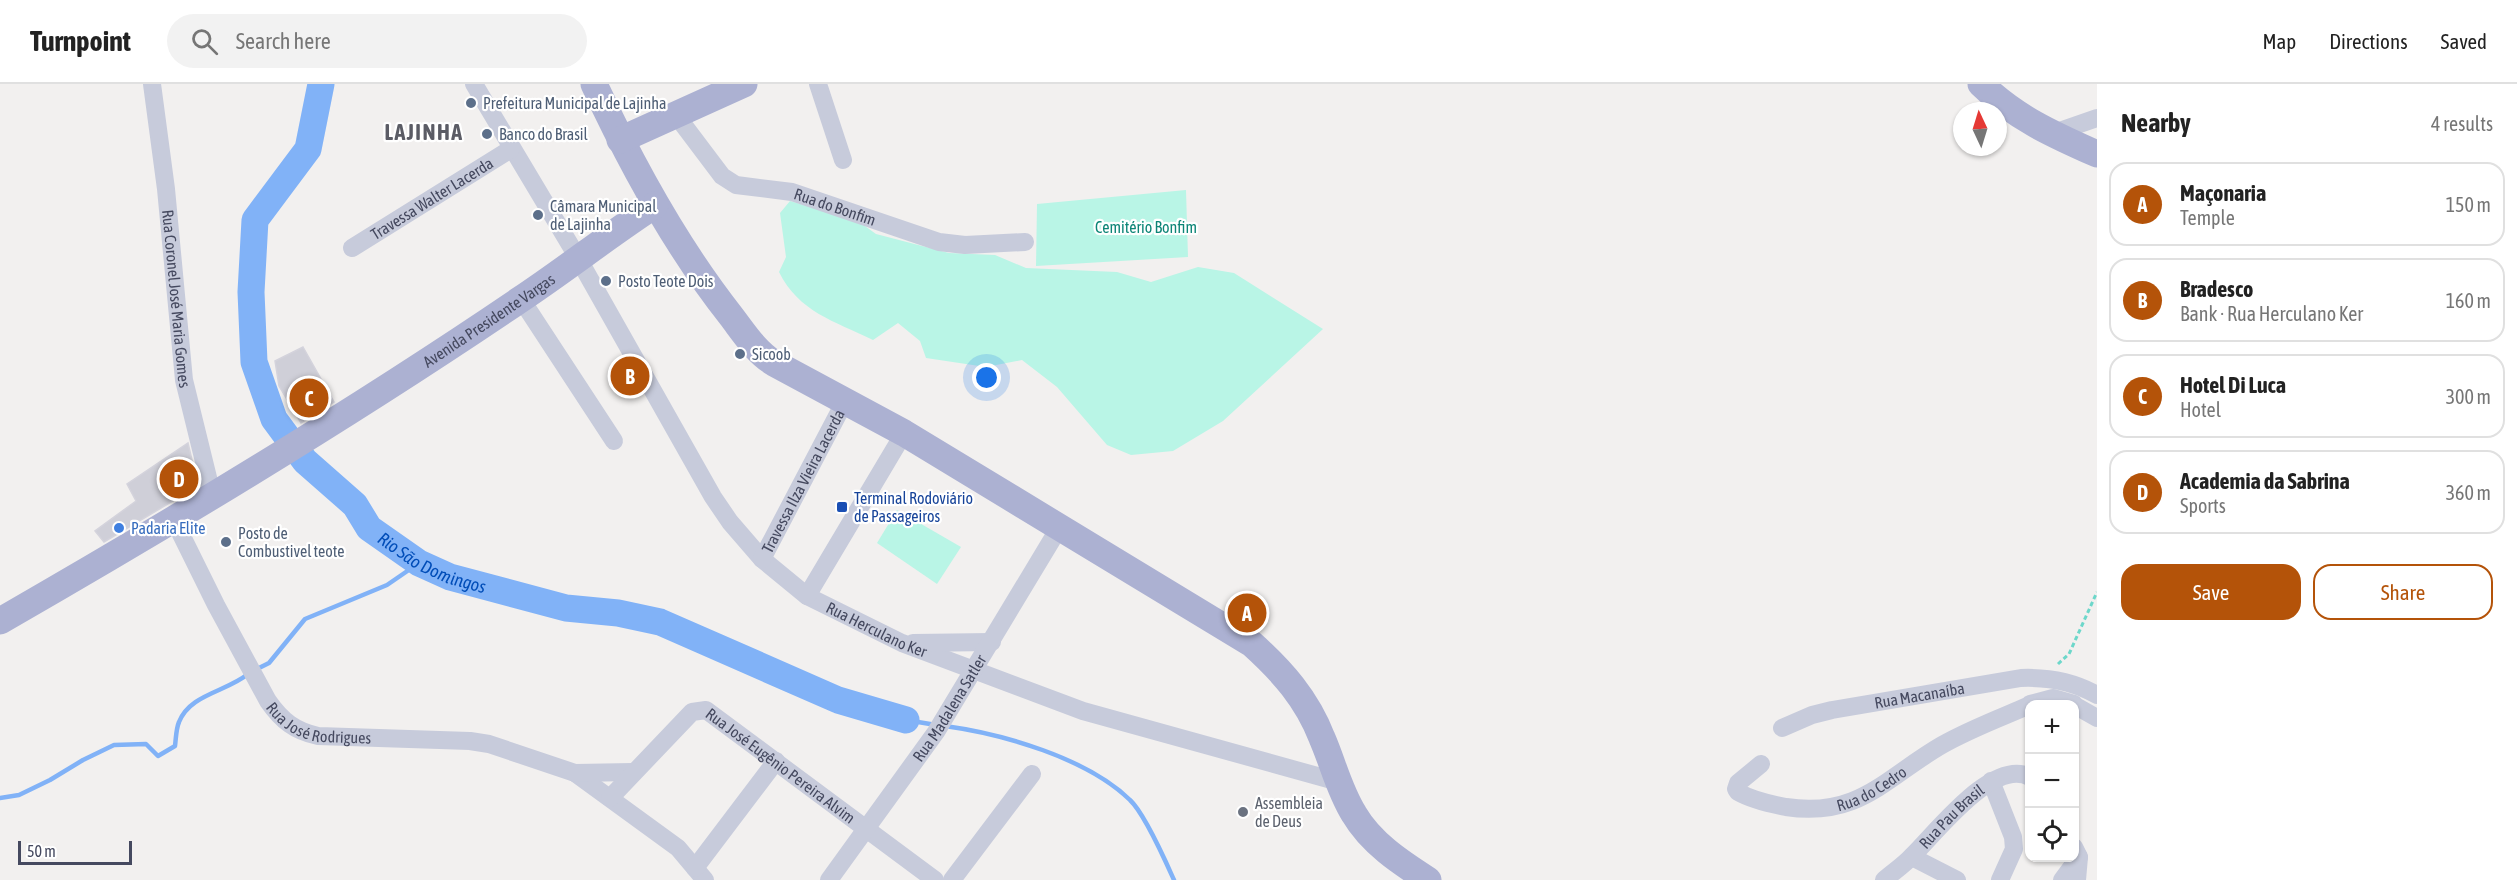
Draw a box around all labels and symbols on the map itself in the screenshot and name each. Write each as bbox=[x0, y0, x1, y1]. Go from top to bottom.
place label: Prefeitura Municipal de Lajinha bbox=[483, 94, 667, 113]
marker: Prefeitura Municipal de Lajinha bbox=[464, 96, 478, 110]
north arrow bbox=[1953, 102, 2007, 156]
district label: LAJINHA bbox=[385, 119, 464, 145]
place label: Banco do Brasil bbox=[499, 125, 588, 143]
marker: Banco do Brasil bbox=[480, 127, 494, 141]
street label: Travessa Walter Lacerda bbox=[367, 153, 496, 243]
street label: Rua do Bonfim bbox=[792, 184, 878, 229]
place label: Câmara Municipal de Lajinha bbox=[550, 197, 657, 234]
marker: Câmara Municipal de Lajinha bbox=[531, 208, 545, 222]
street label: Rua Coronel José Maria Gomes bbox=[159, 209, 195, 390]
park label: Cemitério Bonfim bbox=[1095, 218, 1197, 236]
street label: Avenida Presidente Vargas bbox=[420, 269, 558, 371]
place label: Posto Teote Dois bbox=[618, 272, 714, 290]
marker: Posto Teote Dois bbox=[599, 274, 613, 288]
place label: Sicoob bbox=[752, 345, 791, 363]
marker: Sicoob bbox=[733, 347, 747, 361]
pin: B bbox=[610, 354, 650, 398]
your location bbox=[972, 363, 1001, 392]
pin: C bbox=[290, 376, 328, 420]
street label: Travessa Ilza Vieira Lacerda bbox=[758, 406, 848, 556]
pin: D bbox=[160, 456, 198, 502]
place label: Terminal Rodoviário de Passageiros bbox=[854, 489, 973, 526]
marker: Terminal Rodoviário de Passageiros bbox=[835, 500, 849, 514]
place label: Padaria Elite bbox=[131, 519, 205, 537]
marker: Padaria Elite bbox=[112, 521, 126, 535]
place label: Posto de Combustivel teote bbox=[238, 524, 344, 560]
water label: Rio São Domingos bbox=[374, 527, 488, 597]
marker: Posto de Combustivel teote bbox=[219, 535, 233, 549]
pin: A bbox=[1228, 590, 1266, 636]
street label: Rua Herculano Ker bbox=[823, 598, 930, 661]
street label: Rua Madalena Satler bbox=[909, 651, 990, 765]
street label: Rua Macanaíba bbox=[1873, 679, 1966, 712]
street label: Rua José Rodrigues bbox=[263, 698, 372, 747]
street label: Rua José Eugênio Pereira Alvim bbox=[703, 704, 859, 827]
street label: Rua do Cedro bbox=[1835, 762, 1910, 815]
street label: Rua Pau Brasil bbox=[1915, 780, 1988, 852]
place label: Assembleia de Deus bbox=[1255, 794, 1323, 830]
marker: Assembleia de Deus bbox=[1236, 805, 1250, 819]
scale bar bbox=[18, 838, 132, 866]

